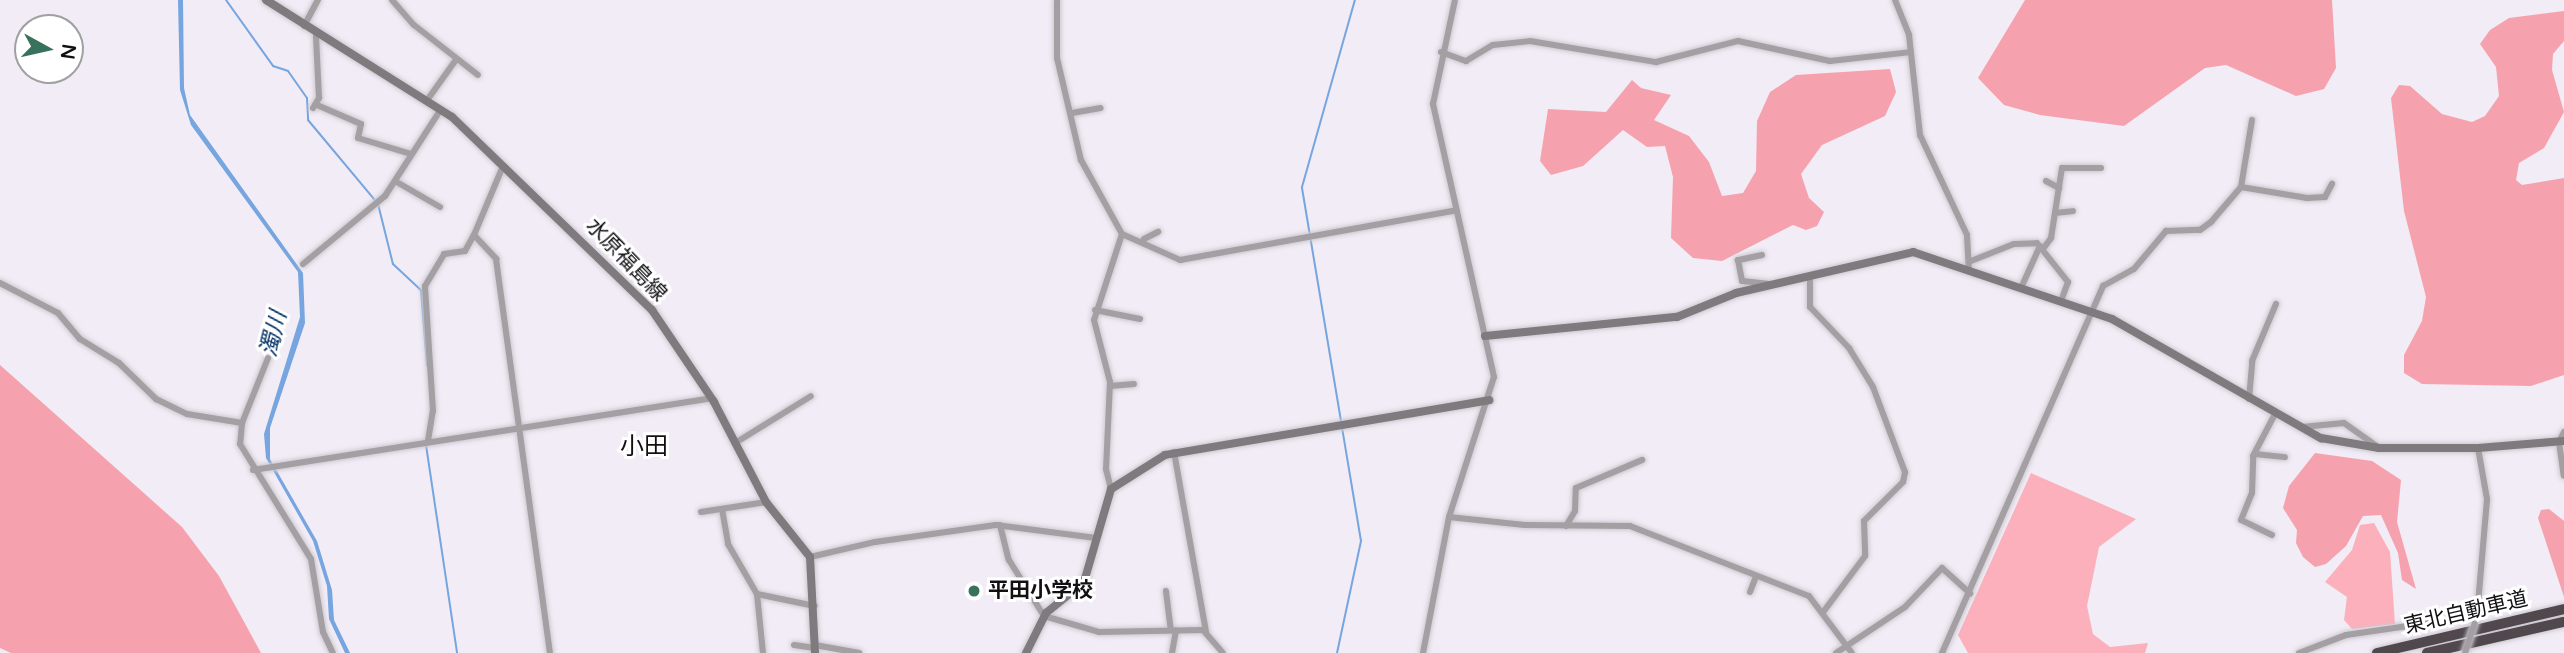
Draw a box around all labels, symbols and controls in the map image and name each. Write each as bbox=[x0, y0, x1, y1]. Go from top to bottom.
north arrow bbox=[14, 14, 84, 84]
text: N bbox=[56, 43, 80, 61]
street label: 水原福島線 bbox=[580, 213, 672, 307]
water label: 濁川 bbox=[255, 308, 293, 360]
district label: 小田 bbox=[620, 433, 668, 461]
place label: 平田小学校 bbox=[988, 578, 1093, 604]
marker: 平田小学校 bbox=[966, 583, 982, 599]
street label: 東北自動車道 bbox=[2402, 587, 2530, 639]

